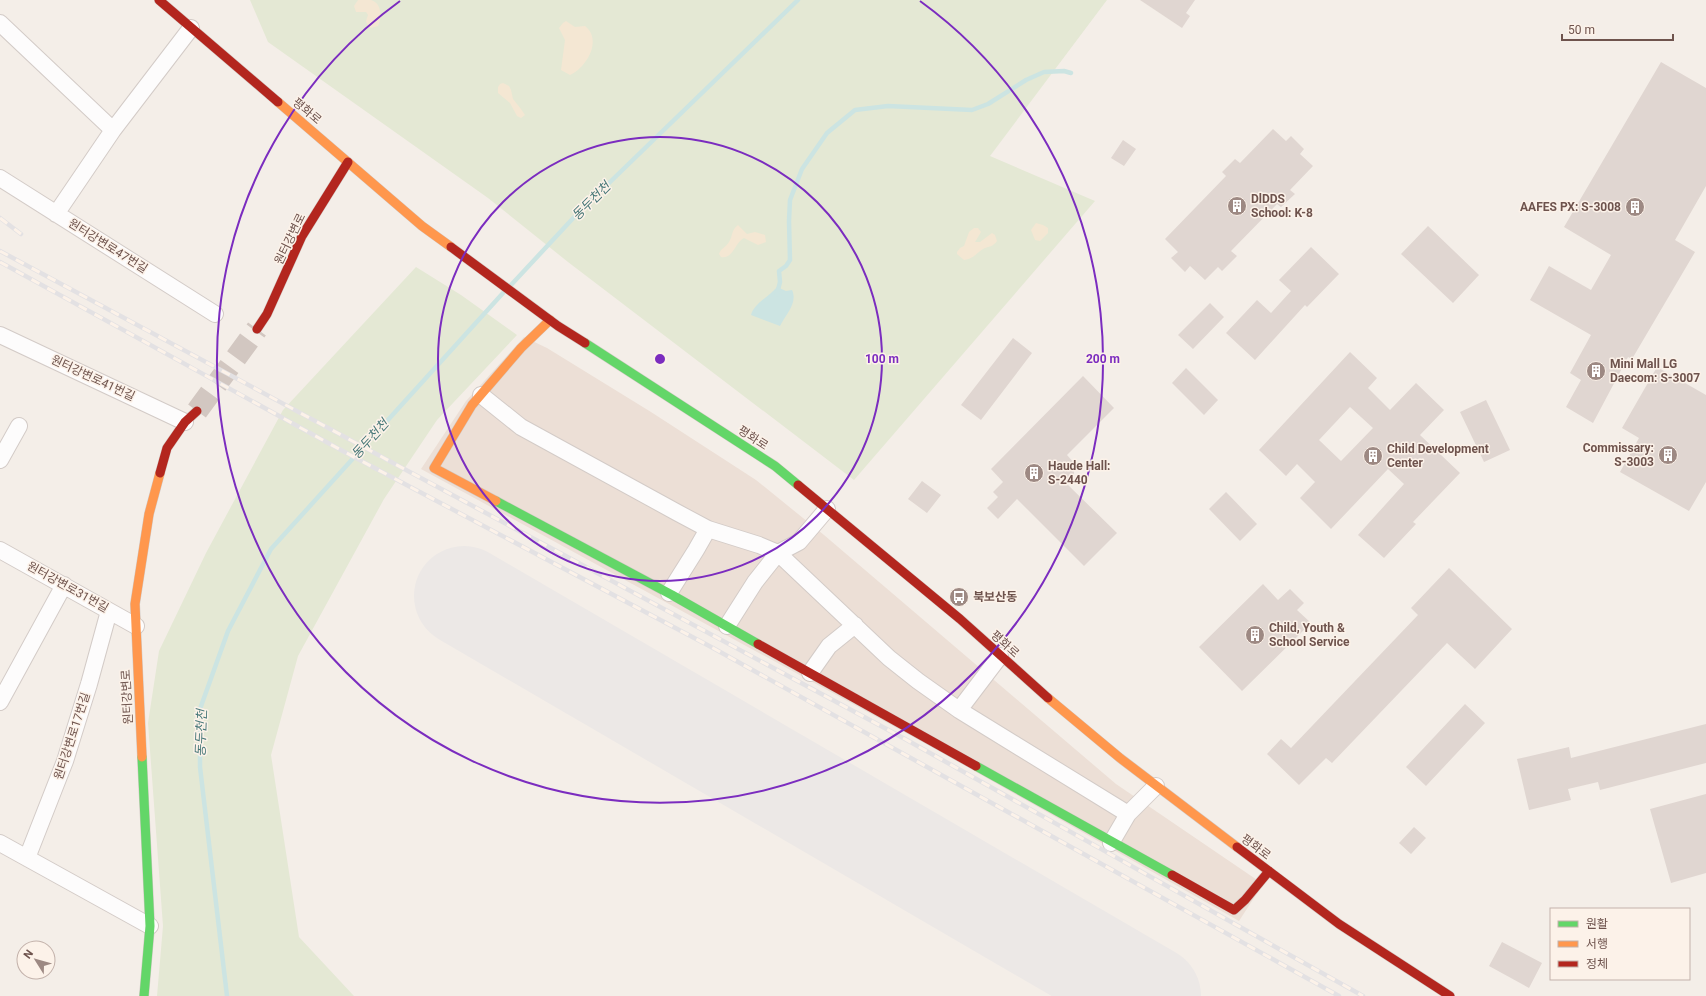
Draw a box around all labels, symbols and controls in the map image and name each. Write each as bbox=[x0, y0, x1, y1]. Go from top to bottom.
scale bar bbox=[1562, 16, 1673, 42]
text: 50 m bbox=[1568, 23, 1595, 37]
street label: 평화로 bbox=[290, 95, 324, 127]
water label: 동두천천 bbox=[569, 178, 614, 223]
place label: DlDDS School: K-8 bbox=[1251, 192, 1313, 220]
building icon: DlDDS School: K-8 bbox=[1226, 195, 1248, 217]
building icon: AAFES PX: S-3008 bbox=[1624, 196, 1646, 218]
place label: AAFES PX: S-3008 bbox=[1520, 200, 1621, 214]
street label: 원터강변로 bbox=[272, 211, 308, 267]
street label: 원터강변로47번길 bbox=[66, 216, 150, 276]
street label: 원터강변로41번길 bbox=[49, 352, 137, 404]
centre of rings bbox=[653, 352, 667, 366]
text: 100 m bbox=[865, 352, 899, 366]
text: 200 m bbox=[1086, 352, 1120, 366]
place label: Mini Mall LG Daecom: S-3007 bbox=[1610, 357, 1700, 385]
building icon: Mini Mall LG Daecom: S-3007 bbox=[1585, 360, 1607, 382]
water label: 동두천천 bbox=[348, 415, 392, 462]
street label: 평화로 bbox=[735, 423, 771, 453]
place label: Commissary: S-3003 bbox=[1583, 441, 1654, 469]
place label: Child Development Center bbox=[1387, 442, 1489, 470]
building icon: Commissary: S-3003 bbox=[1657, 444, 1679, 466]
building icon: Child Development Center bbox=[1362, 445, 1384, 467]
place label: Haude Hall: S-2440 bbox=[1048, 459, 1110, 487]
building icon: Haude Hall: S-2440 bbox=[1023, 462, 1045, 484]
street label: 원터강변로31번길 bbox=[25, 559, 111, 615]
bus stop icon: 북보산동 bbox=[948, 586, 970, 608]
place label: 북보산동 bbox=[973, 590, 1017, 604]
place label: Child, Youth & School Service bbox=[1269, 621, 1350, 649]
building icon: Child, Youth & School Service bbox=[1244, 624, 1266, 646]
street label: 평화로 bbox=[988, 628, 1022, 660]
street label: 원터강변로 bbox=[119, 669, 135, 725]
street label: 원터강변로17번길 bbox=[51, 691, 93, 781]
water label: 동두천천 bbox=[193, 708, 209, 757]
street label: 평화로 bbox=[1239, 831, 1273, 863]
legend bbox=[1550, 908, 1690, 980]
text: 원활 bbox=[1586, 917, 1608, 931]
text: 서행 bbox=[1586, 937, 1608, 951]
north arrow bbox=[16, 940, 56, 980]
text: N bbox=[21, 947, 36, 961]
text: 정체 bbox=[1586, 957, 1608, 971]

